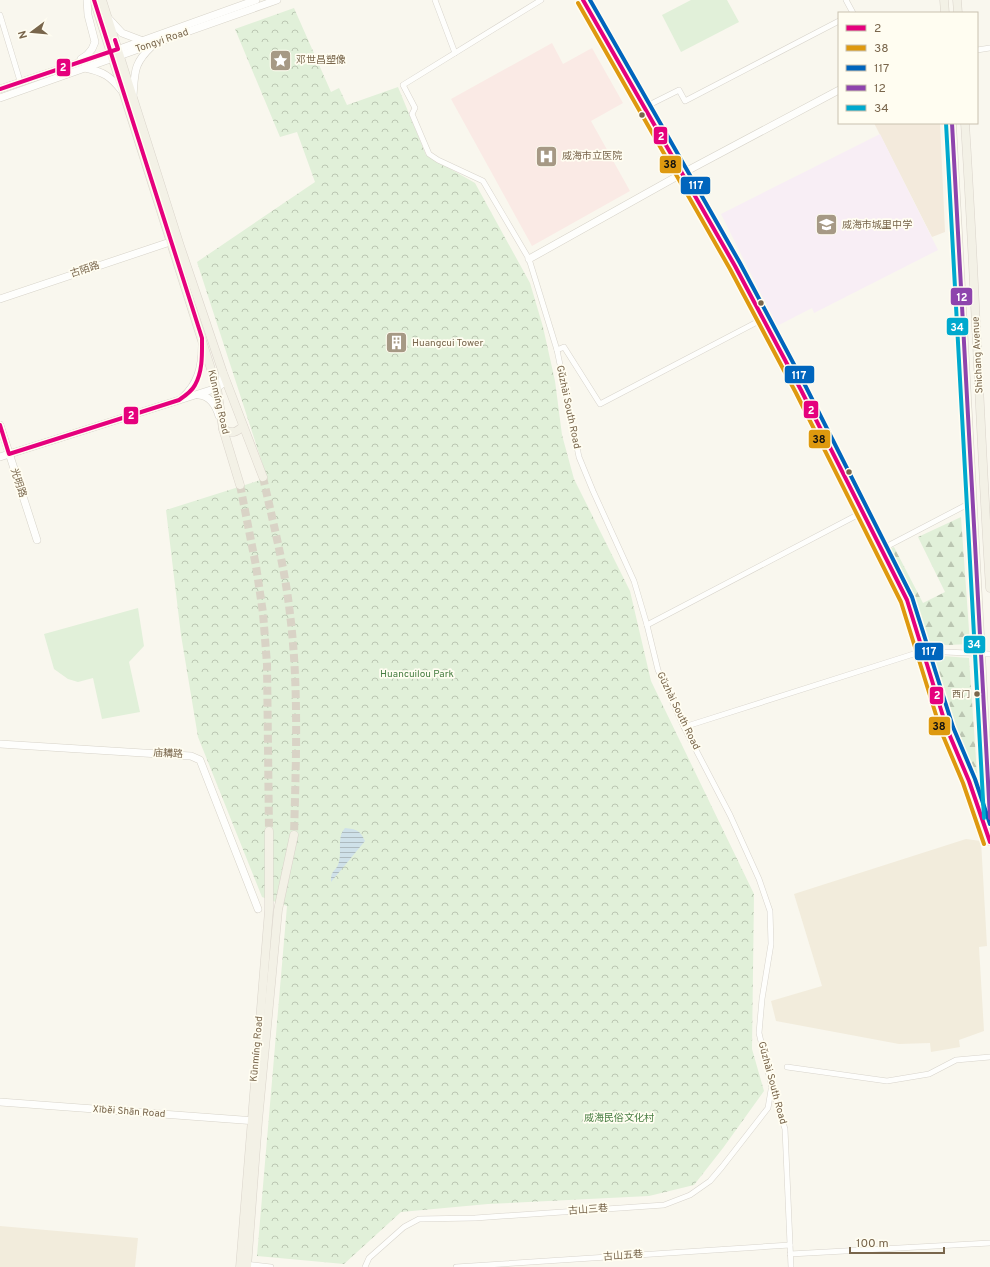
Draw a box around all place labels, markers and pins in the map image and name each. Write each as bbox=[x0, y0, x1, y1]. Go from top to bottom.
place icon: 邓世昌塑像 bbox=[268, 47, 294, 73]
place label: 邓世昌塑像 bbox=[296, 54, 346, 67]
unlabelled marker bbox=[637, 110, 647, 120]
hospital icon: 威海市立医院 bbox=[533, 143, 559, 169]
place label: 威海市立医院 bbox=[562, 150, 622, 163]
school or university icon: 威海市城里中学 bbox=[813, 212, 839, 238]
place label: 威海市城里中学 bbox=[842, 219, 912, 232]
unlabelled marker bbox=[756, 298, 766, 308]
building icon: Huangcui Tower bbox=[383, 330, 409, 356]
place label: Huangcui Tower bbox=[412, 337, 483, 350]
unlabelled marker bbox=[844, 467, 854, 477]
place label: 西门 bbox=[952, 689, 970, 700]
marker: 西门 bbox=[972, 689, 982, 699]

